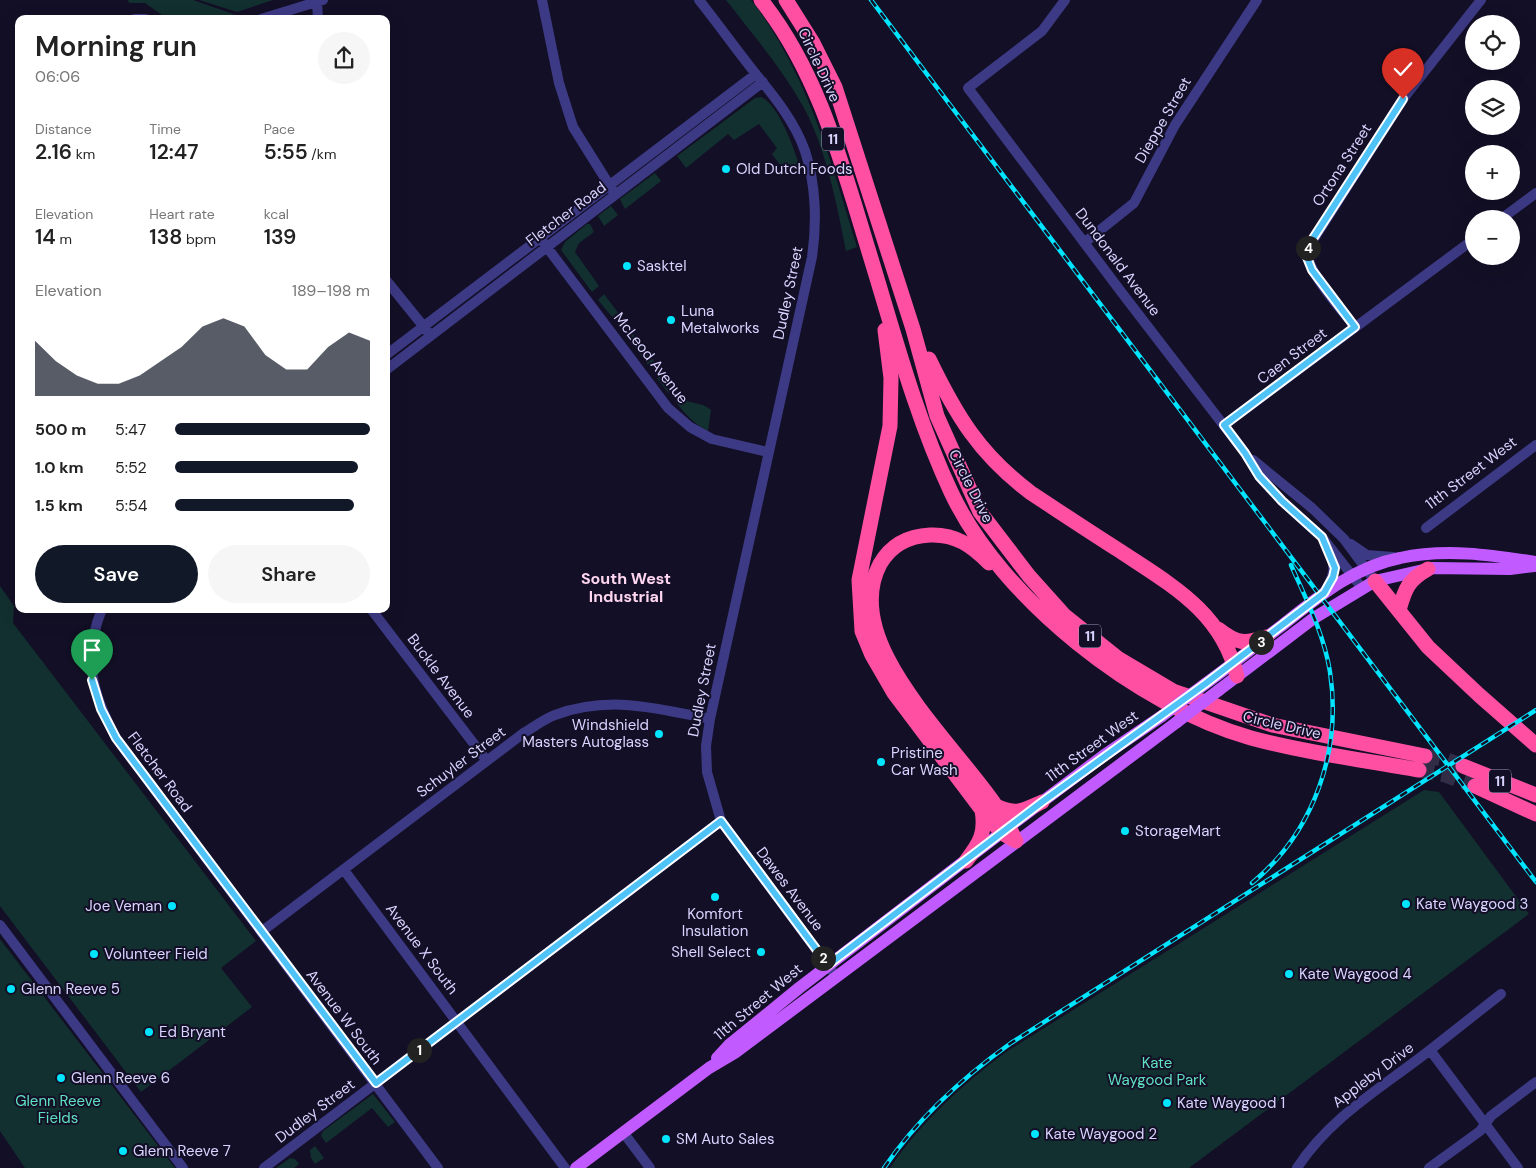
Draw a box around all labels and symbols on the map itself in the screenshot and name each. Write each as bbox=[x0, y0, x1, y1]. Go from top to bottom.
street label: Circle Drive bbox=[793, 25, 845, 105]
pin bbox=[1382, 48, 1424, 99]
street label: Dieppe Street bbox=[1130, 73, 1196, 167]
street label: Ortona Street bbox=[1308, 120, 1376, 210]
road number: 11 bbox=[822, 128, 844, 150]
place label: Old Dutch Foods bbox=[736, 159, 853, 179]
marker: Old Dutch Foods bbox=[720, 163, 732, 175]
street label: Fletcher Road bbox=[522, 177, 610, 251]
street label: Dundonald Avenue bbox=[1071, 204, 1165, 320]
pin: 4 bbox=[1296, 236, 1320, 260]
street label: Dudley Street bbox=[768, 244, 808, 341]
place label: Sasktel bbox=[637, 256, 687, 276]
marker: Sasktel bbox=[621, 260, 633, 272]
place label: Luna Metalworks bbox=[681, 301, 760, 338]
street label: McLeod Avenue bbox=[609, 308, 693, 408]
marker: Luna Metalworks bbox=[665, 314, 677, 326]
street label: Caen Street bbox=[1253, 323, 1331, 389]
street label: 11th Street West bbox=[1421, 432, 1521, 514]
street label: Circle Drive bbox=[944, 446, 998, 526]
district label: South West Industrial bbox=[581, 568, 671, 607]
road number: 11 bbox=[1079, 624, 1101, 648]
pin bbox=[71, 629, 113, 680]
street label: Buckle Avenue bbox=[403, 630, 479, 722]
pin: 3 bbox=[1248, 630, 1274, 654]
street label: Dudley Street bbox=[683, 641, 721, 738]
street label: 11th Street West bbox=[1042, 706, 1142, 786]
street label: Circle Drive bbox=[1241, 706, 1323, 744]
place label: Windshield Masters Autoglass bbox=[522, 715, 649, 752]
street label: Schuyler Street bbox=[412, 722, 510, 802]
street label: Fletcher Road bbox=[123, 728, 197, 816]
marker: Windshield Masters Autoglass bbox=[653, 728, 665, 740]
place label: Pristine Car Wash bbox=[891, 743, 958, 780]
marker: Pristine Car Wash bbox=[875, 756, 887, 768]
road number: 11 bbox=[1489, 769, 1511, 792]
place label: StorageMart bbox=[1135, 821, 1221, 841]
marker: StorageMart bbox=[1119, 825, 1131, 837]
street label: Dawes Avenue bbox=[752, 843, 828, 935]
marker: Komfort Insulation bbox=[709, 891, 721, 903]
place label: Kate Waygood 3 bbox=[1416, 894, 1528, 914]
place label: Joe Veman bbox=[85, 896, 162, 916]
marker: Kate Waygood 3 bbox=[1400, 898, 1412, 910]
marker: Joe Veman bbox=[166, 900, 178, 912]
street label: Avenue X South bbox=[381, 900, 463, 998]
place label: Komfort Insulation bbox=[682, 904, 748, 941]
place label: Shell Select bbox=[671, 942, 751, 962]
place label: Volunteer Field bbox=[104, 944, 208, 964]
marker: Shell Select bbox=[755, 946, 767, 958]
pin: 2 bbox=[810, 946, 836, 970]
marker: Volunteer Field bbox=[88, 948, 100, 960]
street label: 11th Street West bbox=[710, 959, 807, 1045]
place label: Kate Waygood 4 bbox=[1299, 964, 1412, 984]
street label: Avenue W South bbox=[302, 965, 386, 1069]
marker: Kate Waygood 4 bbox=[1283, 968, 1295, 980]
place label: Glenn Reeve 5 bbox=[21, 979, 120, 999]
marker: Glenn Reeve 5 bbox=[5, 983, 17, 995]
place label: Ed Bryant bbox=[159, 1022, 226, 1042]
marker: Ed Bryant bbox=[143, 1026, 155, 1038]
pin: 1 bbox=[406, 1038, 432, 1062]
street label: Appleby Drive bbox=[1328, 1038, 1418, 1112]
park label: Kate Waygood Park bbox=[1108, 1053, 1207, 1090]
place label: Glenn Reeve 6 bbox=[71, 1068, 170, 1088]
marker: Glenn Reeve 6 bbox=[55, 1072, 67, 1084]
street label: Dudley Street bbox=[271, 1074, 359, 1147]
park label: Glenn Reeve Fields bbox=[15, 1091, 101, 1128]
place label: Kate Waygood 1 bbox=[1177, 1093, 1285, 1113]
marker: Kate Waygood 1 bbox=[1161, 1097, 1173, 1109]
place label: Kate Waygood 2 bbox=[1045, 1124, 1157, 1144]
marker: Kate Waygood 2 bbox=[1029, 1128, 1041, 1140]
place label: SM Auto Sales bbox=[676, 1129, 775, 1149]
marker: SM Auto Sales bbox=[660, 1133, 672, 1145]
place label: Glenn Reeve 7 bbox=[133, 1141, 231, 1161]
marker: Glenn Reeve 7 bbox=[117, 1145, 129, 1157]

